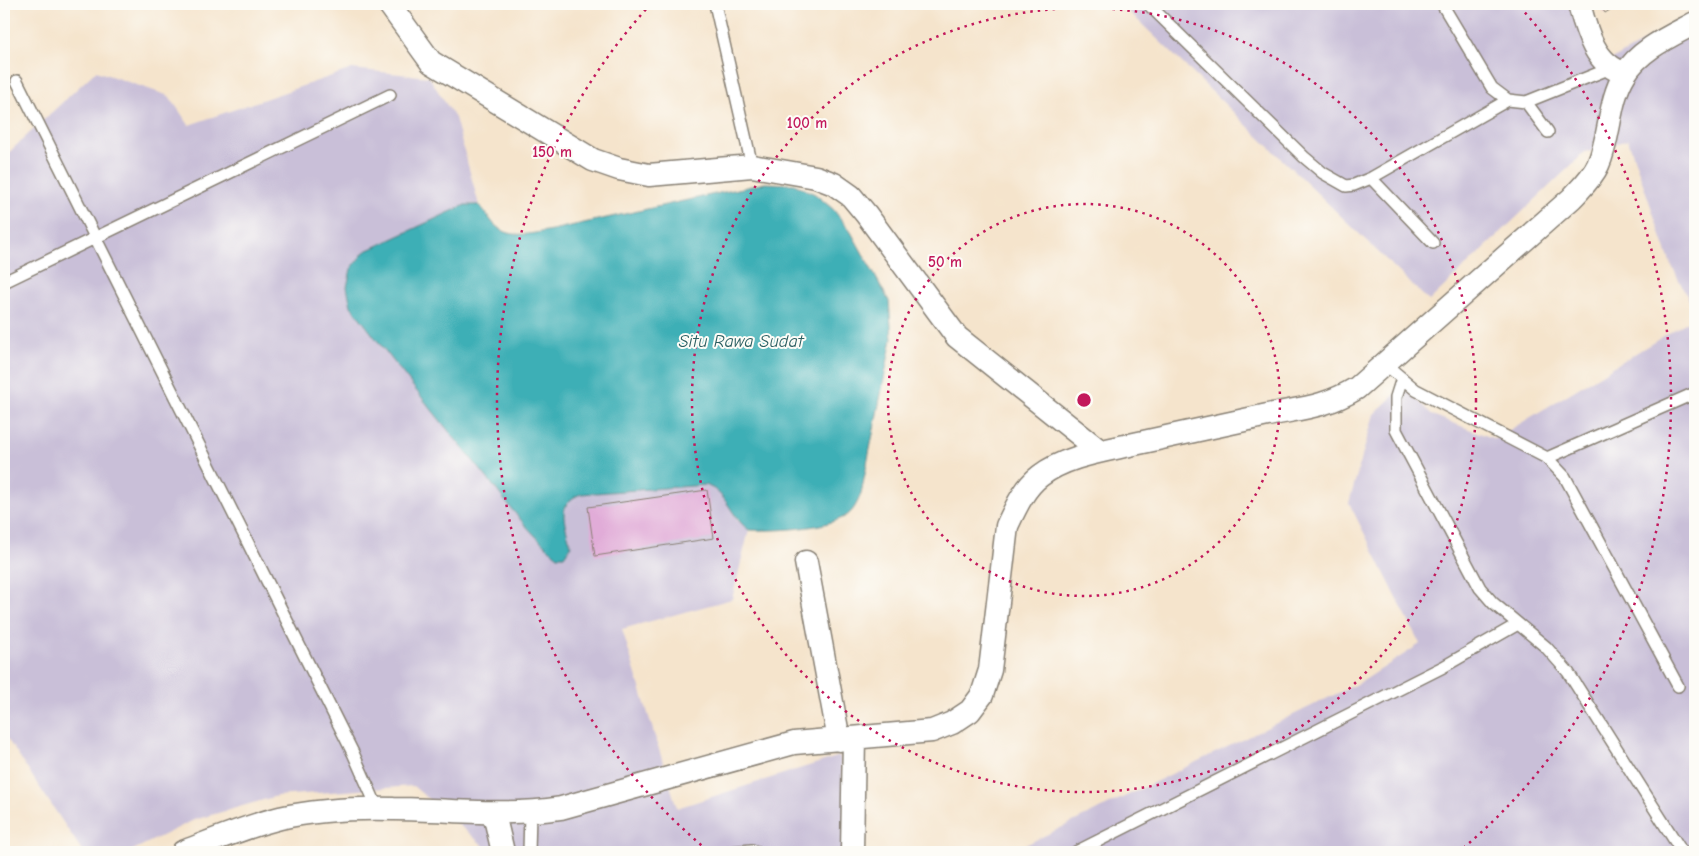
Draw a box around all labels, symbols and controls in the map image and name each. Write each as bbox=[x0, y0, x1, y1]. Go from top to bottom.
text: 100 m bbox=[787, 114, 827, 132]
text: 150 m bbox=[532, 143, 572, 161]
text: 50 m bbox=[928, 253, 962, 271]
water label: Situ Rawa Sudat bbox=[679, 331, 805, 352]
centre of rings bbox=[1075, 391, 1093, 409]

